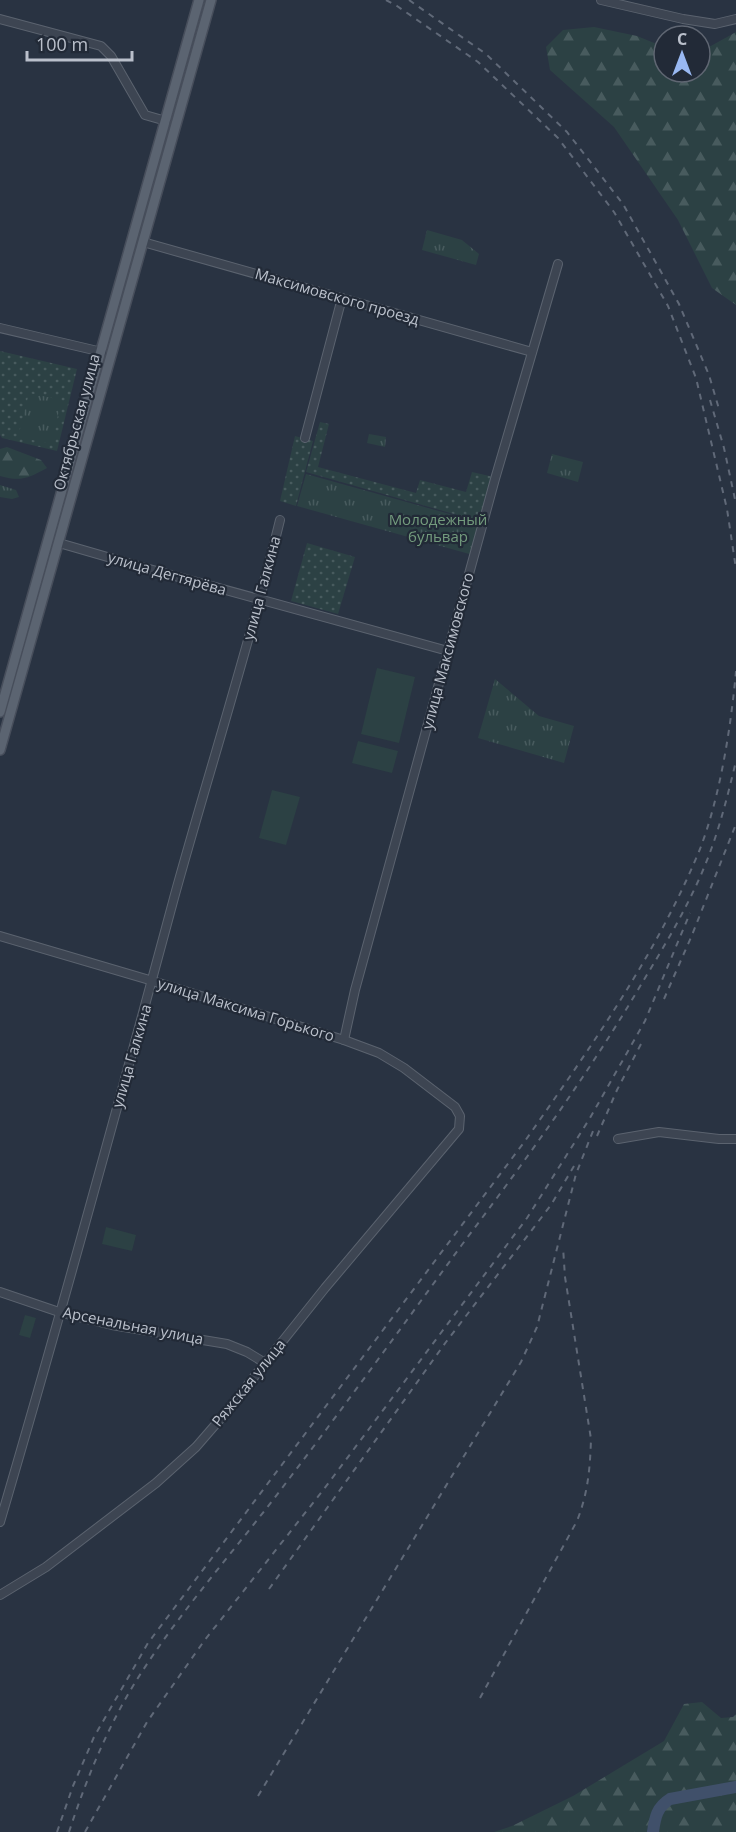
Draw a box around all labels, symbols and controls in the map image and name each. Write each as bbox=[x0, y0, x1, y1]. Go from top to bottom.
scale bar bbox=[27, 24, 132, 62]
north arrow bbox=[652, 24, 712, 84]
text: С bbox=[677, 28, 687, 50]
text: 100 m bbox=[36, 32, 88, 56]
street label: Максимовского проезд bbox=[253, 263, 422, 329]
street label: Октябрьская улица bbox=[48, 351, 104, 492]
park label: Молодежный бульвар bbox=[389, 509, 487, 546]
street label: улица Галкина bbox=[238, 533, 285, 642]
street label: улица Дегтярёва bbox=[106, 547, 229, 600]
street label: улица Максимовского bbox=[416, 570, 478, 731]
street label: улица Максима Горького bbox=[155, 973, 337, 1045]
street label: улица Галкина bbox=[107, 1001, 155, 1110]
street label: Арсенальная улица bbox=[61, 1302, 205, 1348]
street label: Ряжская улица bbox=[207, 1334, 290, 1430]

